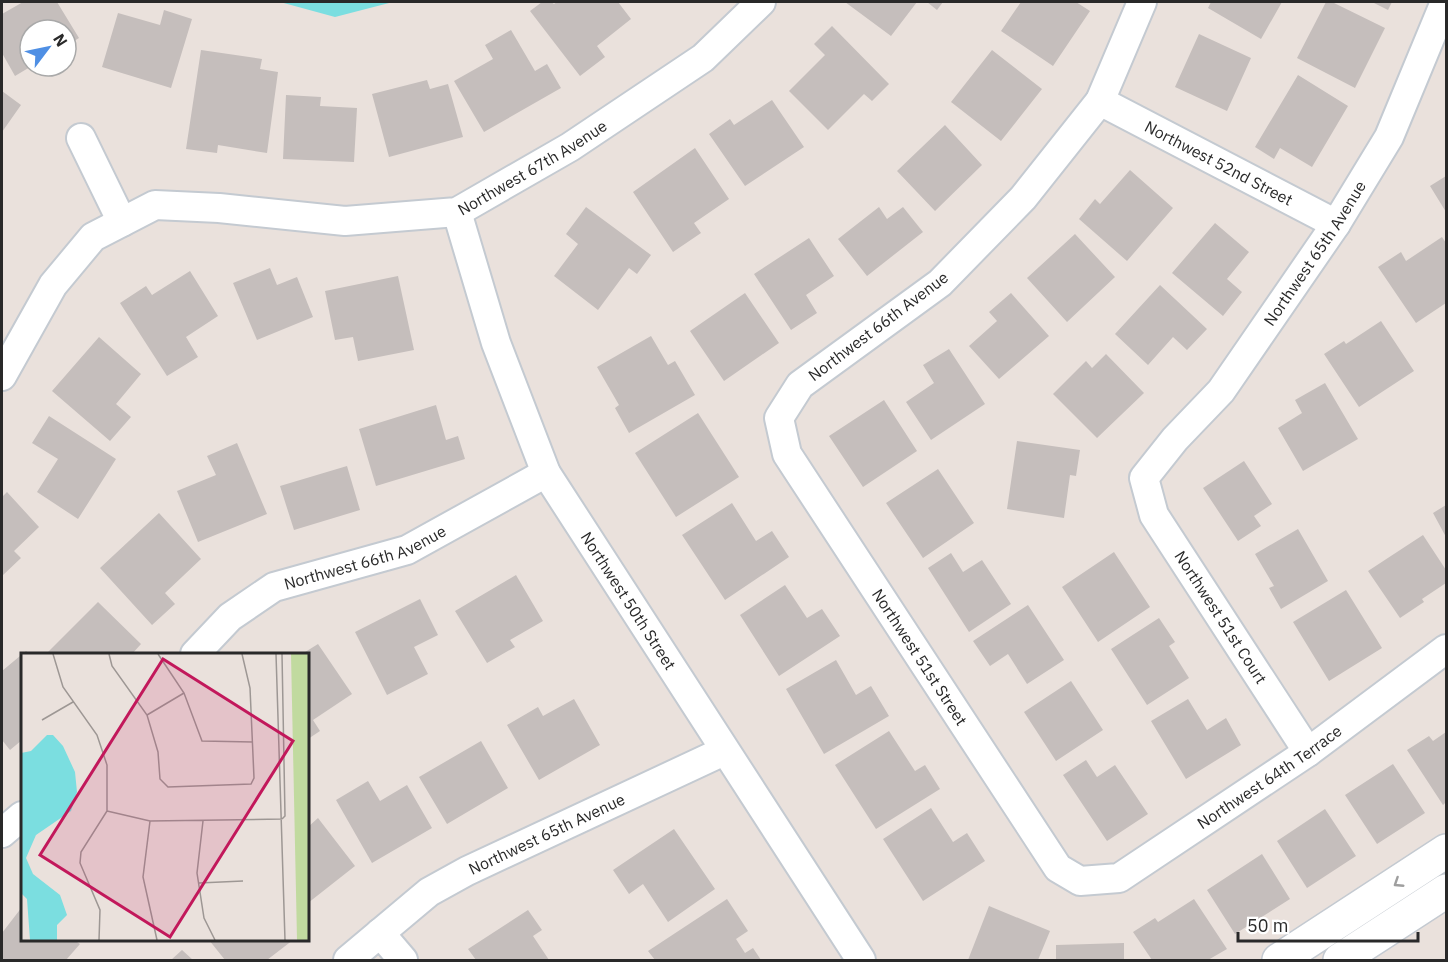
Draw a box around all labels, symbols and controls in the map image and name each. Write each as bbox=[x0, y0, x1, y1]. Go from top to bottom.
north arrow bbox=[18, 18, 78, 78]
text: N bbox=[49, 30, 72, 50]
street label: Northwest 67th Avenue bbox=[454, 115, 611, 220]
street label: Northwest 52nd Street bbox=[1141, 116, 1296, 210]
street label: Northwest 65th Avenue bbox=[1259, 177, 1370, 329]
street label: Northwest 66th Avenue bbox=[804, 267, 952, 385]
street label: Northwest 66th Avenue bbox=[282, 520, 449, 594]
street label: Northwest 50th Street bbox=[577, 528, 681, 674]
street label: Northwest 51st Court bbox=[1170, 547, 1272, 687]
street label: Northwest 51st Street bbox=[868, 585, 972, 729]
inset map bbox=[21, 653, 309, 941]
street label: Northwest 64th Terrace bbox=[1193, 720, 1346, 833]
street label: Northwest 65th Avenue bbox=[465, 789, 628, 879]
one-way arrow bbox=[1393, 876, 1404, 887]
scale bar bbox=[1238, 905, 1418, 943]
text: 50 m bbox=[1247, 914, 1289, 937]

